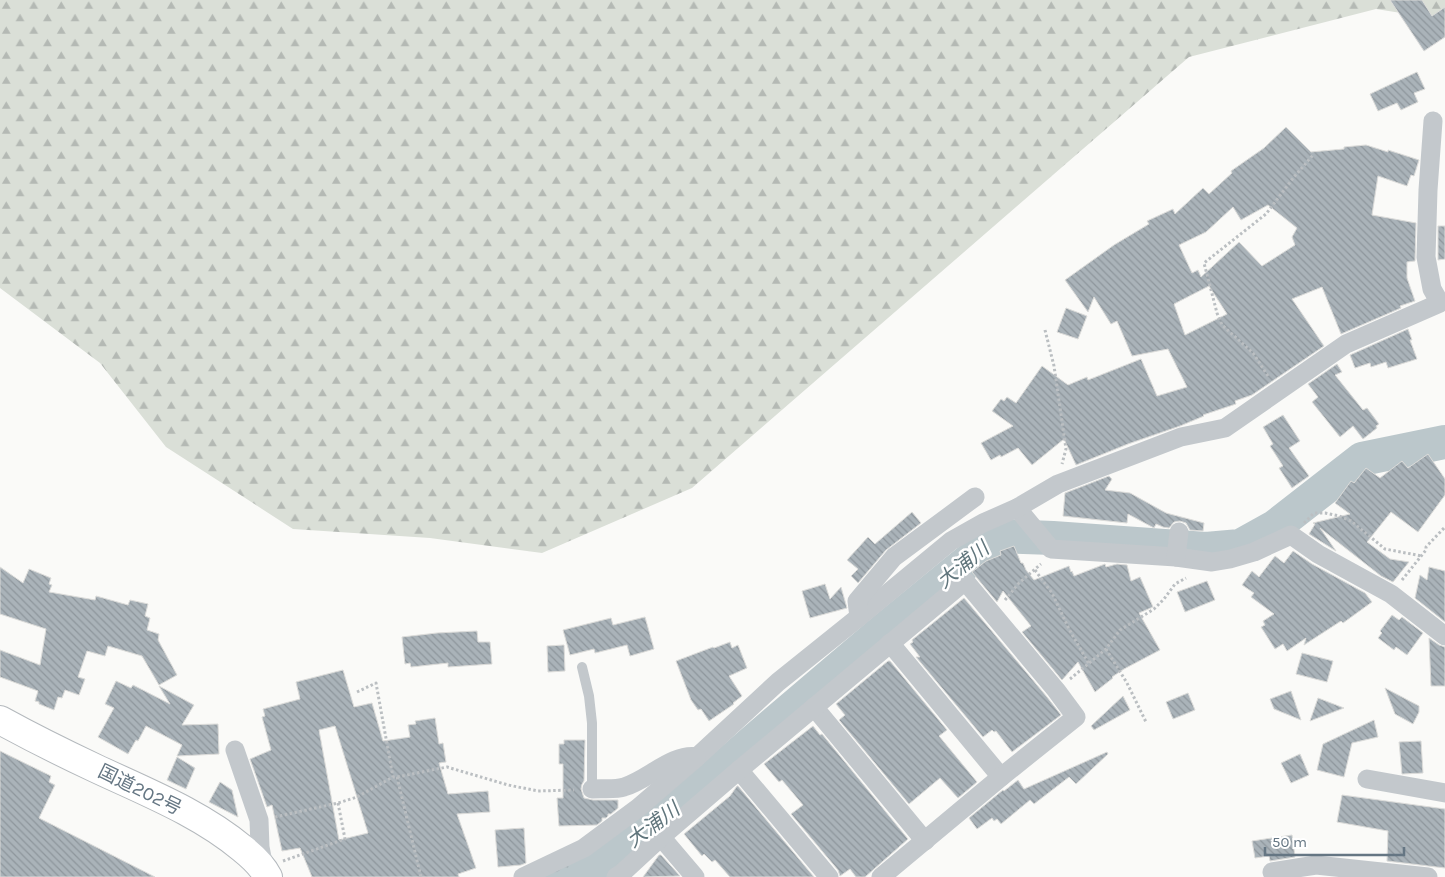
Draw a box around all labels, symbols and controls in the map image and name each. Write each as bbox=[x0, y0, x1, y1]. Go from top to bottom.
water label: 大浦川 bbox=[932, 536, 995, 593]
street label: 国道202号 bbox=[95, 760, 185, 820]
water label: 大浦川 bbox=[622, 797, 685, 852]
scale bar bbox=[1265, 824, 1404, 856]
text: 50 m bbox=[1272, 833, 1307, 851]

